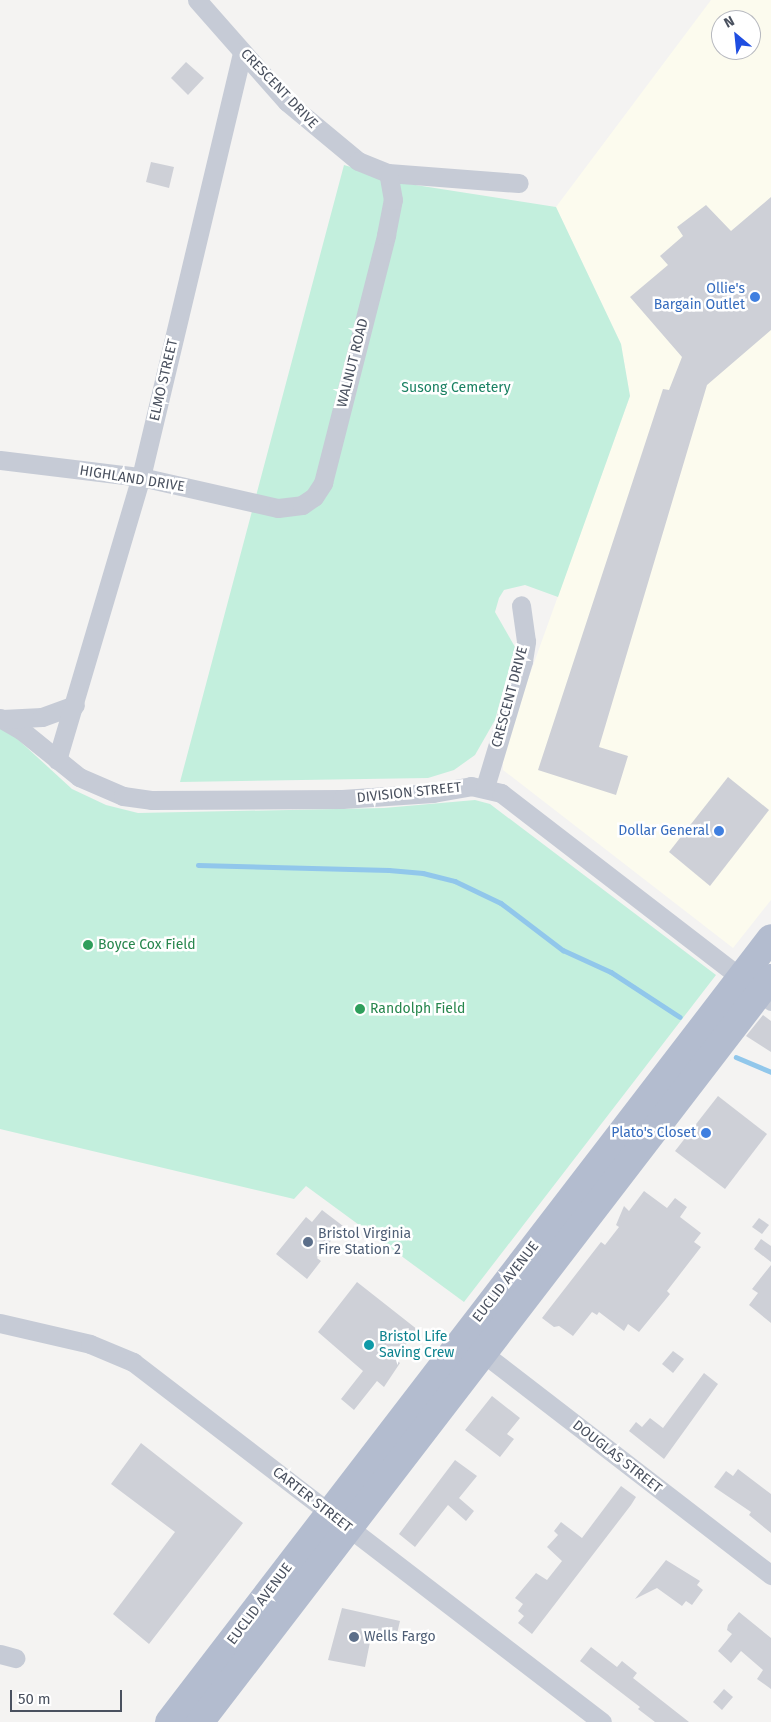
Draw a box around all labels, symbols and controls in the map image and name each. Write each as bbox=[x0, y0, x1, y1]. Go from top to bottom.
north arrow bbox=[711, 10, 761, 60]
text: N bbox=[721, 13, 737, 32]
street label: CRESCENT DRIVE bbox=[237, 46, 321, 132]
place label: Ollie's Bargain Outlet bbox=[654, 281, 745, 314]
marker: Ollie's Bargain Outlet bbox=[749, 291, 761, 303]
street label: WALNUT ROAD bbox=[334, 317, 372, 409]
street label: ELMO STREET bbox=[146, 337, 182, 423]
park label: Susong Cemetery bbox=[401, 380, 511, 396]
street label: HIGHLAND DRIVE bbox=[78, 462, 186, 496]
street label: CRESCENT DRIVE bbox=[488, 645, 532, 749]
street label: DIVISION STREET bbox=[356, 779, 462, 807]
place label: Dollar General bbox=[618, 823, 709, 839]
marker: Dollar General bbox=[713, 825, 725, 837]
place label: Boyce Cox Field bbox=[98, 937, 196, 953]
marker: Boyce Cox Field bbox=[82, 939, 94, 951]
place label: Randolph Field bbox=[370, 1001, 465, 1017]
marker: Randolph Field bbox=[354, 1003, 366, 1015]
place label: Plato's Closet bbox=[611, 1125, 696, 1141]
marker: Plato's Closet bbox=[700, 1127, 712, 1139]
place label: Bristol Virginia Fire Station 2 bbox=[318, 1226, 411, 1258]
marker: Bristol Virginia Fire Station 2 bbox=[302, 1236, 314, 1248]
street label: EUCLID AVENUE bbox=[469, 1238, 543, 1326]
place label: Bristol Life Saving Crew bbox=[379, 1329, 454, 1361]
marker: Bristol Life Saving Crew bbox=[363, 1339, 375, 1351]
street label: DOUGLAS STREET bbox=[569, 1417, 665, 1497]
street label: CARTER STREET bbox=[269, 1464, 355, 1536]
street label: EUCLID AVENUE bbox=[224, 1560, 296, 1648]
place label: Wells Fargo bbox=[364, 1629, 436, 1645]
marker: Wells Fargo bbox=[348, 1631, 360, 1643]
scale bar bbox=[12, 1680, 125, 1712]
text: 50 m bbox=[18, 1690, 51, 1708]

